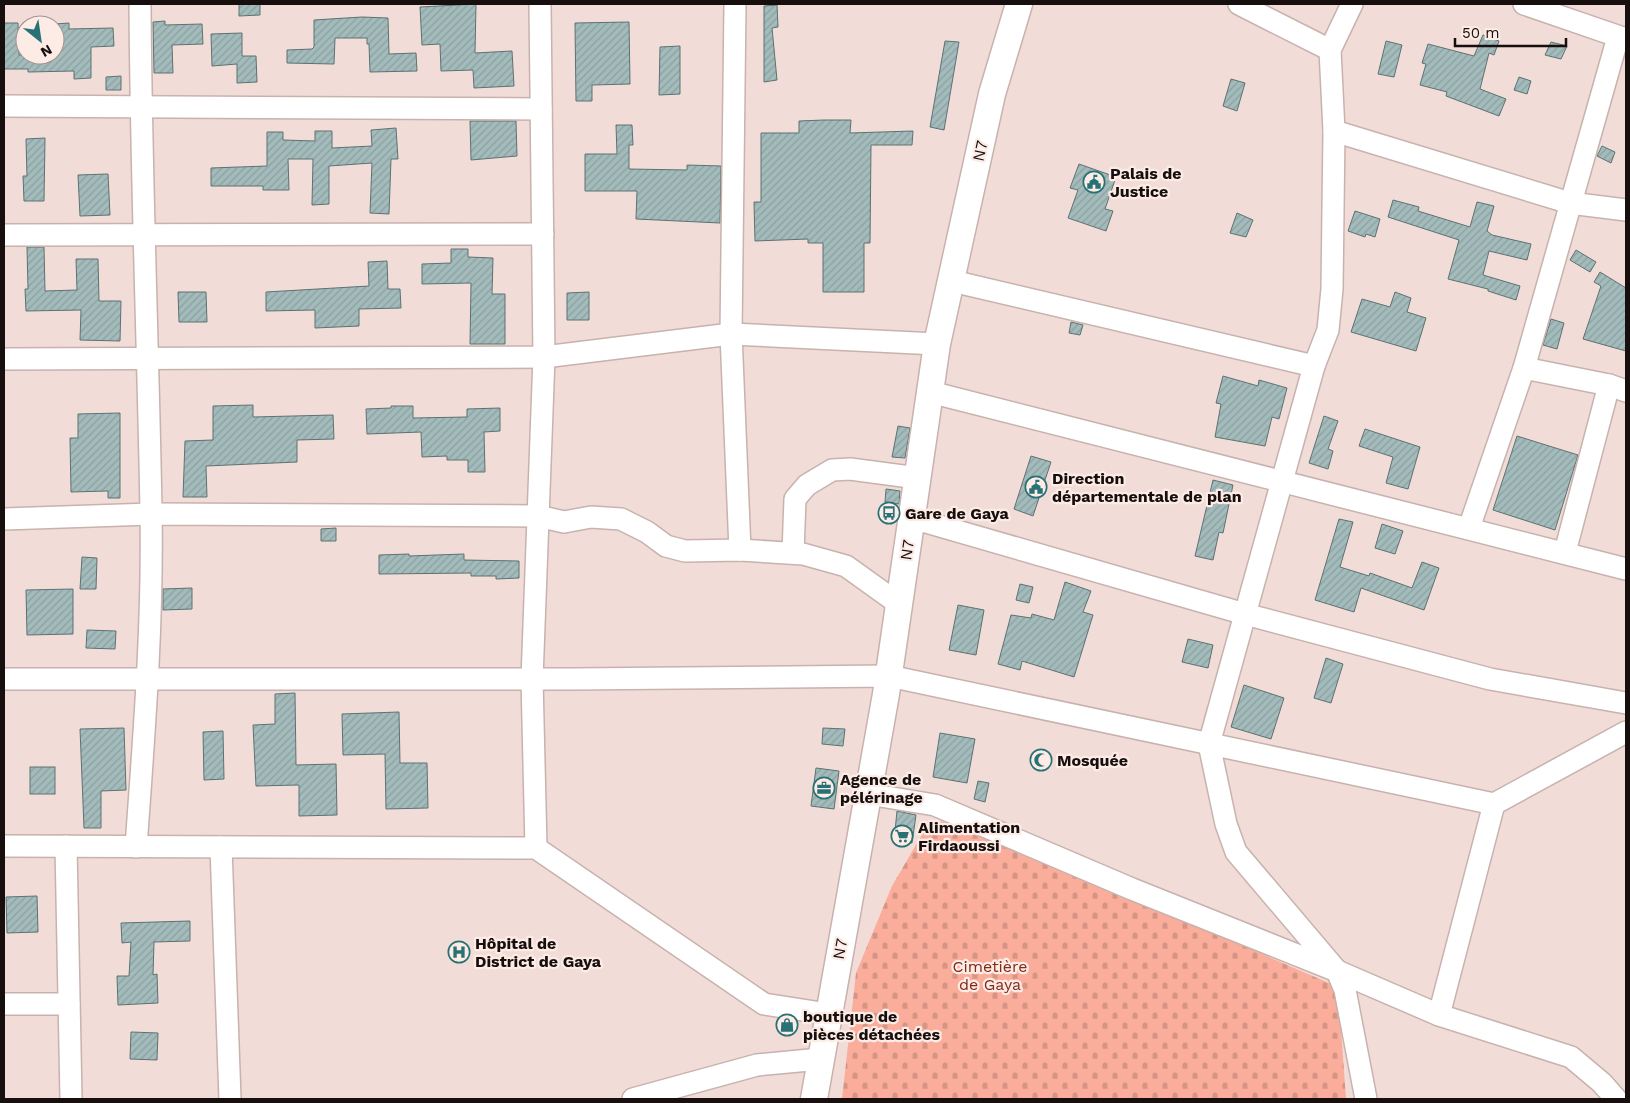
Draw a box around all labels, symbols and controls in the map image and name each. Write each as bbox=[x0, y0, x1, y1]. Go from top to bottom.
north arrow bbox=[15, 15, 65, 65]
scale bar bbox=[1455, 15, 1566, 47]
text: 50 m bbox=[1462, 24, 1499, 42]
text: N bbox=[38, 42, 55, 61]
street label: N7 bbox=[969, 139, 991, 163]
place label: Palais de Justice bbox=[1110, 164, 1182, 201]
public building icon: Palais de Justice bbox=[1082, 170, 1106, 194]
place label: Direction départementale de plan bbox=[1052, 469, 1242, 506]
public building icon: Direction départementale de plan bbox=[1024, 475, 1048, 499]
bus stop icon: Gare de Gaya bbox=[877, 501, 901, 525]
place label: Gare de Gaya bbox=[905, 504, 1009, 523]
street label: N7 bbox=[896, 538, 918, 562]
mosque icon: Mosquée bbox=[1029, 748, 1053, 772]
place label: Mosquée bbox=[1057, 751, 1128, 770]
place label: Agence de pélérinage bbox=[840, 770, 923, 807]
office icon: Agence de pélérinage bbox=[812, 776, 836, 800]
place label: Alimentation Firdaoussi bbox=[918, 818, 1020, 855]
supermarket icon: Alimentation Firdaoussi bbox=[890, 824, 914, 848]
place label: Hôpital de District de Gaya bbox=[475, 934, 602, 971]
street label: N7 bbox=[829, 937, 851, 961]
hospital icon: Hôpital de District de Gaya bbox=[447, 940, 471, 964]
park label: Cimetière de Gaya bbox=[952, 957, 1028, 994]
place label: boutique de pièces détachées bbox=[803, 1007, 940, 1044]
shop icon: boutique de pièces détachées bbox=[775, 1013, 799, 1037]

